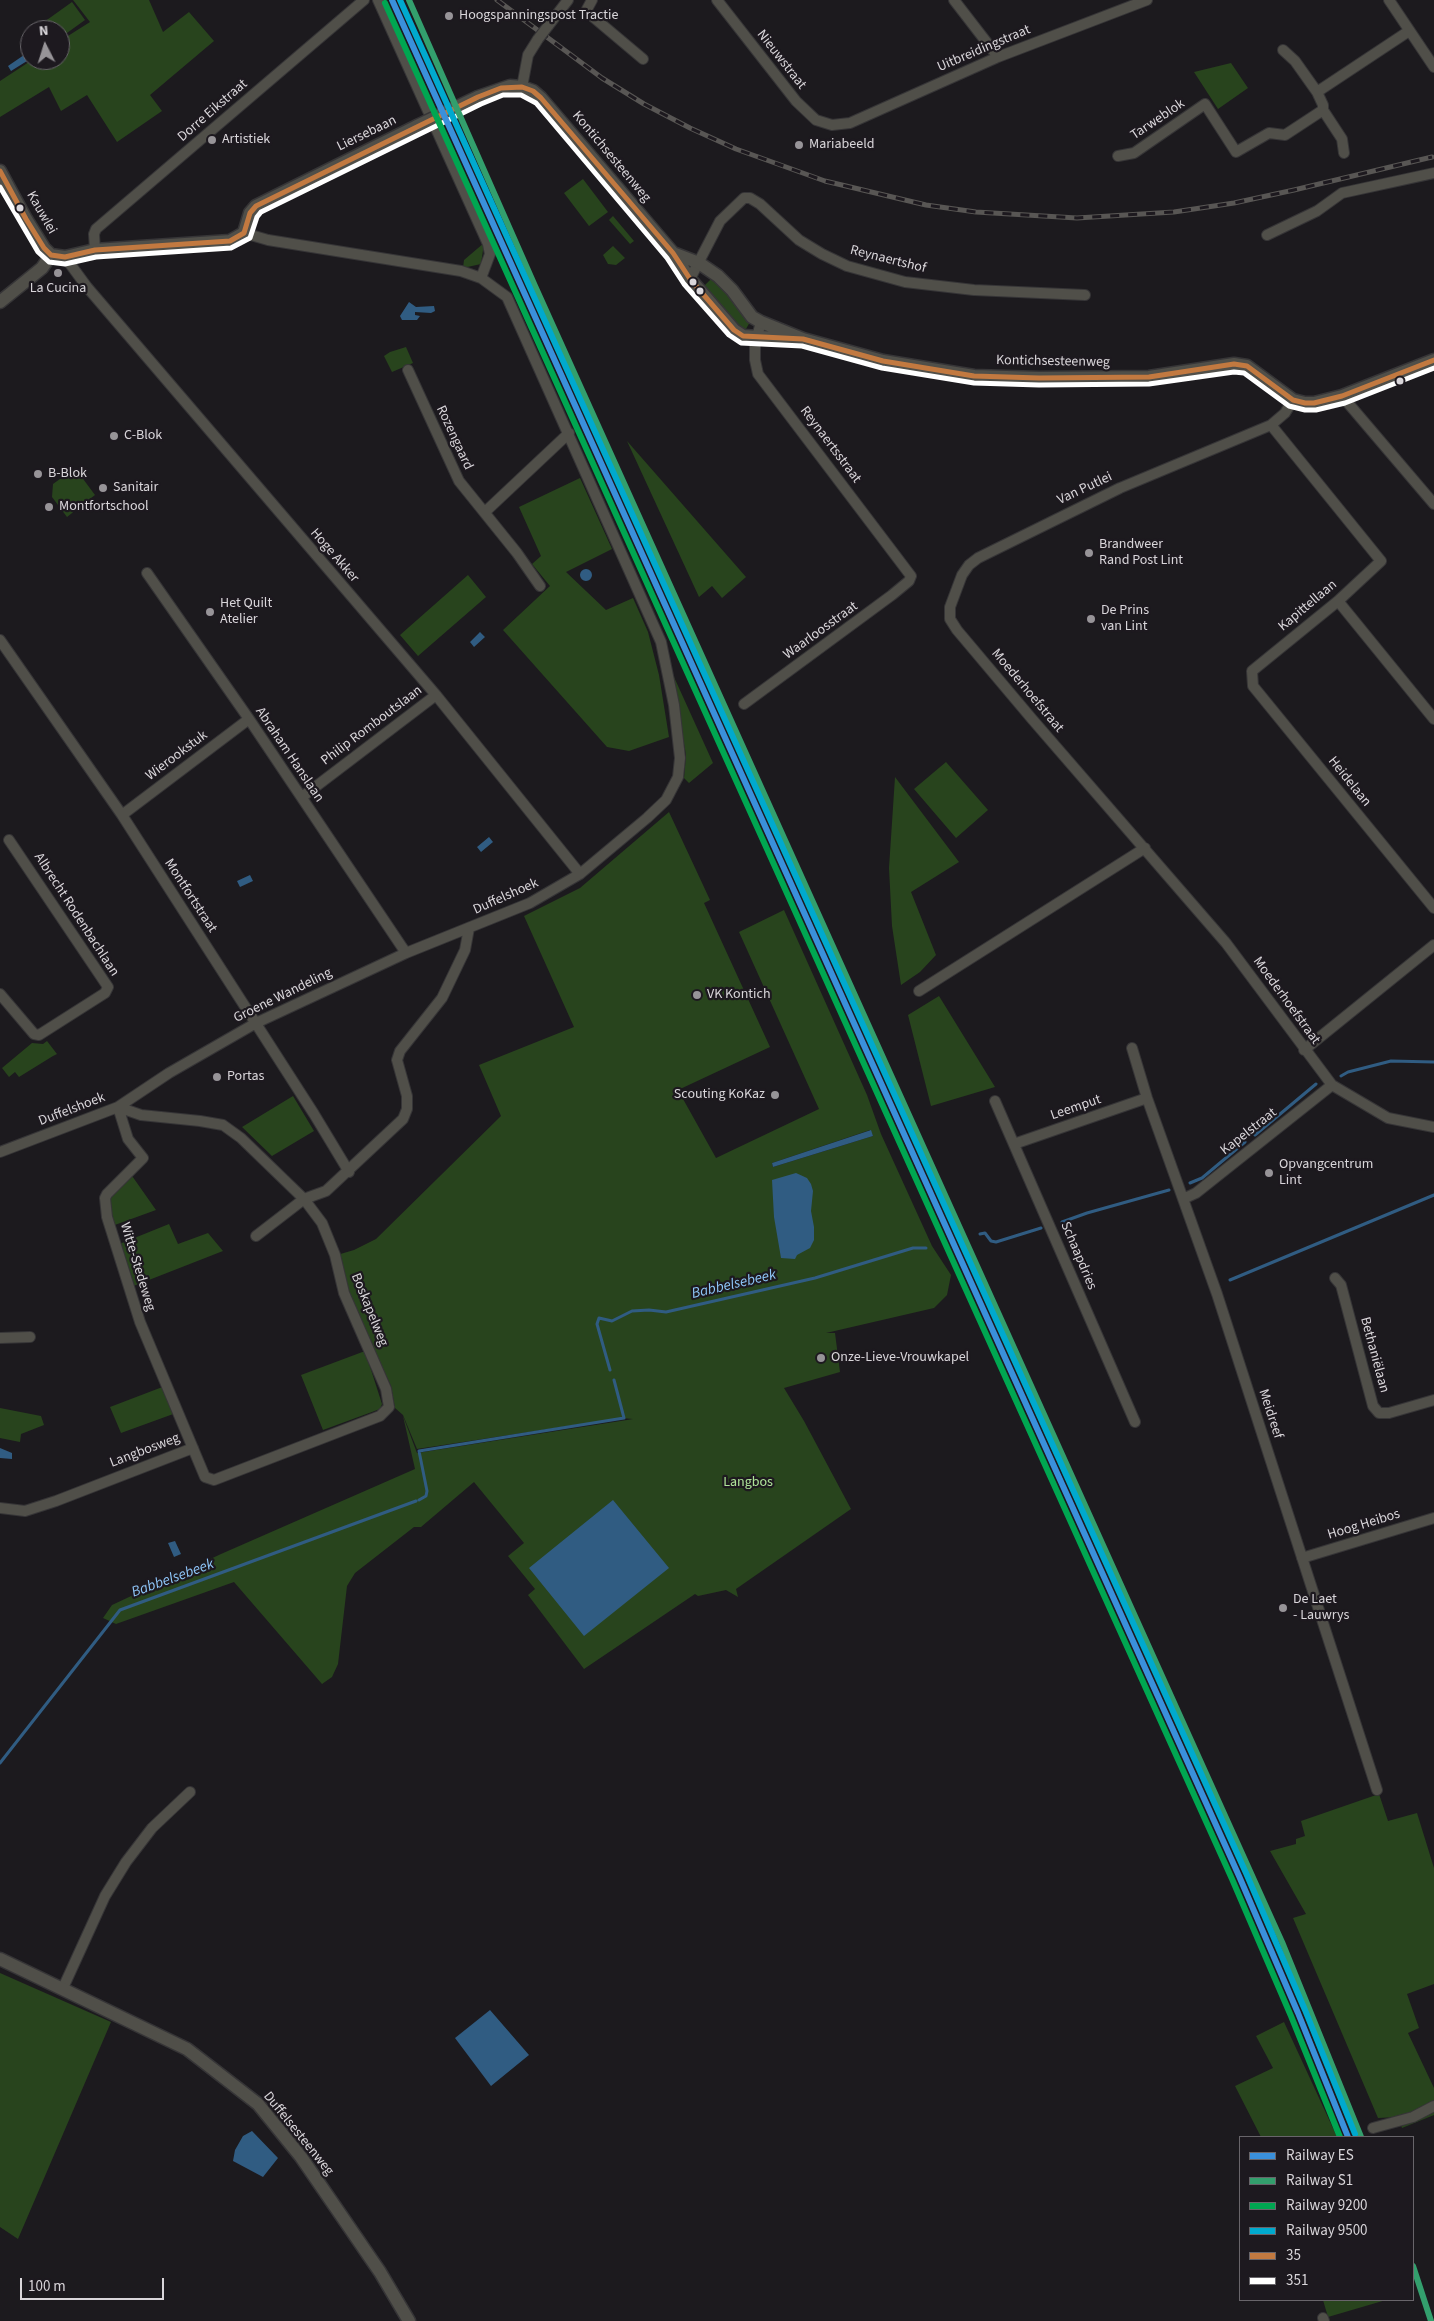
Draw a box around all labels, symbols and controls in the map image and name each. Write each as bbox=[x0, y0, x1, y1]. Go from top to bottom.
place label: Hoogspanningspost Tractie bbox=[459, 8, 618, 24]
marker: Hoogspanningspost Tractie bbox=[443, 10, 455, 22]
north arrow bbox=[20, 20, 70, 70]
text: N bbox=[38, 21, 49, 41]
street label: Uitbreidingstraat bbox=[935, 22, 1033, 76]
street label: Nieuwstraat bbox=[753, 27, 809, 93]
street label: Dorre Eikstraat bbox=[175, 76, 251, 146]
street label: Tarweblok bbox=[1128, 96, 1188, 144]
street label: Kontichsesteenweg bbox=[568, 108, 654, 206]
street label: Liersebaan bbox=[334, 112, 400, 156]
place label: Artistiek bbox=[222, 132, 270, 148]
marker: Artistiek bbox=[206, 134, 218, 146]
place label: Mariabeeld bbox=[809, 137, 875, 153]
marker: Mariabeeld bbox=[793, 139, 805, 151]
street label: Kauwlei bbox=[22, 189, 60, 237]
unlabelled marker bbox=[15, 203, 25, 213]
street label: Reynaertshof bbox=[848, 242, 928, 278]
marker: La Cucina bbox=[52, 267, 64, 279]
unlabelled marker bbox=[688, 277, 698, 287]
place label: La Cucina bbox=[30, 281, 86, 297]
unlabelled marker bbox=[695, 286, 705, 296]
street label: Kontichsesteenweg bbox=[996, 353, 1110, 371]
unlabelled marker bbox=[1395, 376, 1405, 386]
street label: Rozengaard bbox=[432, 403, 476, 473]
street label: Reynaertsstraat bbox=[796, 403, 864, 487]
place label: C-Blok bbox=[124, 428, 162, 444]
marker: C-Blok bbox=[108, 430, 120, 442]
place label: B-Blok bbox=[48, 466, 87, 482]
marker: B-Blok bbox=[32, 468, 44, 480]
street label: Van Putlei bbox=[1055, 469, 1115, 509]
place label: Sanitair bbox=[113, 480, 158, 496]
marker: Sanitair bbox=[97, 482, 109, 494]
place label: Montfortschool bbox=[59, 499, 149, 515]
marker: Montfortschool bbox=[43, 501, 55, 513]
street label: Hoge Akker bbox=[306, 525, 362, 587]
place label: Brandweer Rand Post Lint bbox=[1099, 537, 1183, 570]
marker: Brandweer Rand Post Lint bbox=[1083, 547, 1095, 559]
street label: Kapittellaan bbox=[1275, 577, 1341, 635]
place label: Het Quilt Atelier bbox=[220, 596, 272, 628]
street label: Waarloosstraat bbox=[781, 598, 861, 664]
place label: De Prins van Lint bbox=[1101, 603, 1149, 636]
marker: Het Quilt Atelier bbox=[204, 606, 216, 618]
marker: De Prins van Lint bbox=[1085, 613, 1097, 625]
street label: Moederhoefstraat bbox=[987, 646, 1067, 736]
street label: Philip Romboutslaan bbox=[318, 682, 426, 770]
street label: Abraham Hanslaan bbox=[251, 704, 327, 806]
street label: Wierookstuk bbox=[143, 727, 211, 785]
street label: Heidelaan bbox=[1324, 754, 1374, 810]
street label: Albrecht Rodenbachlaan bbox=[30, 850, 122, 980]
street label: Montfortstraat bbox=[160, 856, 220, 936]
street label: Duffelshoek bbox=[471, 875, 541, 919]
street label: Moederhoefstraat bbox=[1249, 954, 1323, 1048]
street label: Groene Wandeling bbox=[231, 965, 335, 1027]
place label: VK Kontich bbox=[707, 987, 771, 1003]
marker: VK Kontich bbox=[691, 989, 703, 1001]
place label: Portas bbox=[227, 1069, 264, 1085]
marker: Portas bbox=[211, 1071, 223, 1083]
place label: Scouting KoKaz bbox=[674, 1087, 765, 1103]
marker: Scouting KoKaz bbox=[769, 1089, 781, 1101]
street label: Duffelshoek bbox=[36, 1090, 108, 1130]
street label: Leemput bbox=[1049, 1092, 1103, 1124]
street label: Kapelstraat bbox=[1217, 1105, 1281, 1159]
place label: Opvangcentrum Lint bbox=[1279, 1157, 1373, 1190]
marker: Opvangcentrum Lint bbox=[1263, 1167, 1275, 1179]
street label: Schaapdries bbox=[1056, 1219, 1100, 1293]
street label: Witte-Stedeweg bbox=[116, 1221, 158, 1313]
water label: Babbelsebeek bbox=[690, 1267, 778, 1303]
street label: Boskapelweg bbox=[347, 1271, 391, 1349]
street label: Bethaniëlaan bbox=[1356, 1315, 1392, 1395]
place label: Onze-Lieve-Vrouwkapel bbox=[831, 1350, 969, 1366]
marker: Onze-Lieve-Vrouwkapel bbox=[815, 1352, 827, 1364]
street label: Meidreef bbox=[1254, 1387, 1286, 1441]
street label: Langbosweg bbox=[108, 1430, 182, 1472]
park label: Langbos bbox=[723, 1475, 773, 1491]
street label: Hoog Heibos bbox=[1326, 1506, 1402, 1544]
water label: Babbelsebeek bbox=[129, 1556, 217, 1602]
place label: De Laet - Lauwrys bbox=[1293, 1592, 1349, 1624]
marker: De Laet - Lauwrys bbox=[1277, 1602, 1289, 1614]
street label: Duffelsesteenweg bbox=[259, 2089, 337, 2179]
legend bbox=[1239, 2136, 1414, 2301]
text: Railway ES bbox=[1286, 2145, 1354, 2166]
text: Railway S1 bbox=[1286, 2170, 1353, 2191]
text: Railway 9200 bbox=[1286, 2195, 1368, 2216]
text: Railway 9500 bbox=[1286, 2220, 1368, 2241]
text: 35 bbox=[1286, 2245, 1301, 2266]
scale bar bbox=[22, 2268, 166, 2300]
text: 351 bbox=[1286, 2270, 1308, 2291]
text: 100 m bbox=[28, 2276, 66, 2297]

